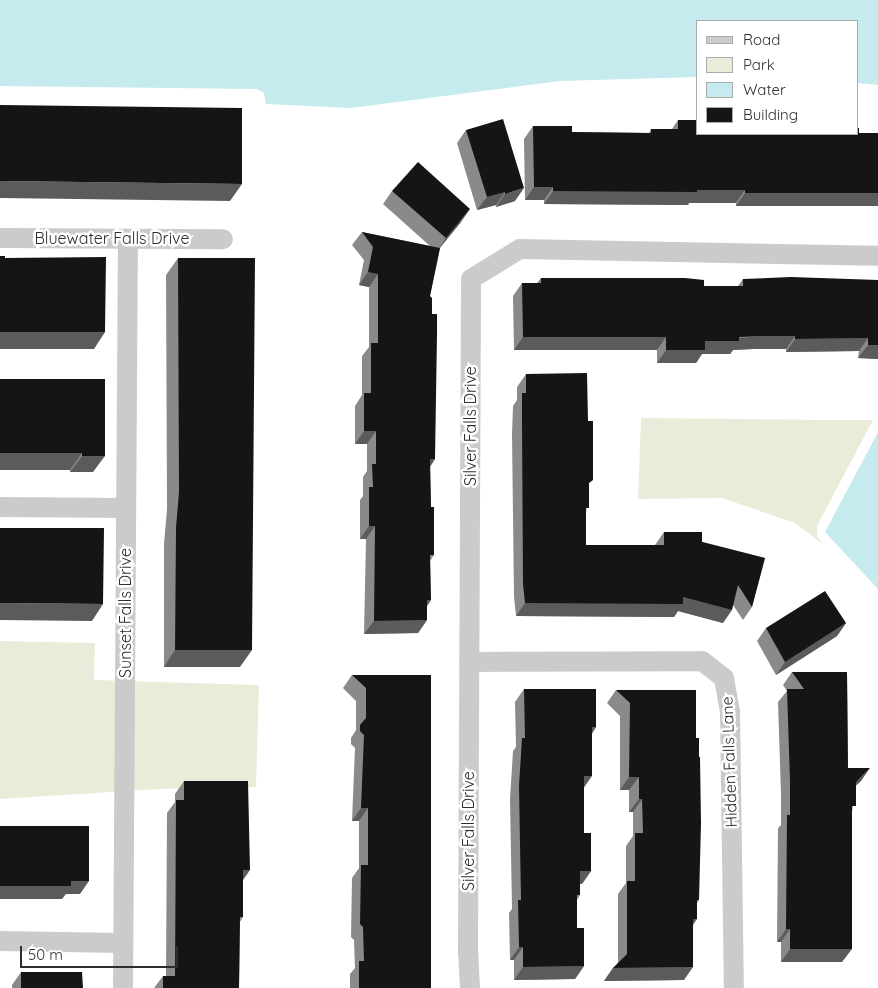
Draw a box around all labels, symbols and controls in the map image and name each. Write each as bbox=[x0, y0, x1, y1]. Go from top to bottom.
legend bbox=[696, 20, 858, 135]
text: Road bbox=[743, 30, 780, 49]
text: Park bbox=[743, 55, 775, 74]
text: Water bbox=[743, 80, 786, 99]
text: Building bbox=[743, 105, 798, 124]
street label: Bluewater Falls Drive bbox=[35, 228, 189, 248]
street label: Silver Falls Drive bbox=[460, 366, 480, 486]
street label: Sunset Falls Drive bbox=[115, 548, 135, 678]
street label: Hidden Falls Lane bbox=[717, 696, 741, 828]
street label: Silver Falls Drive bbox=[458, 771, 478, 891]
scale bar bbox=[22, 936, 180, 968]
text: 50 m bbox=[28, 945, 63, 964]

